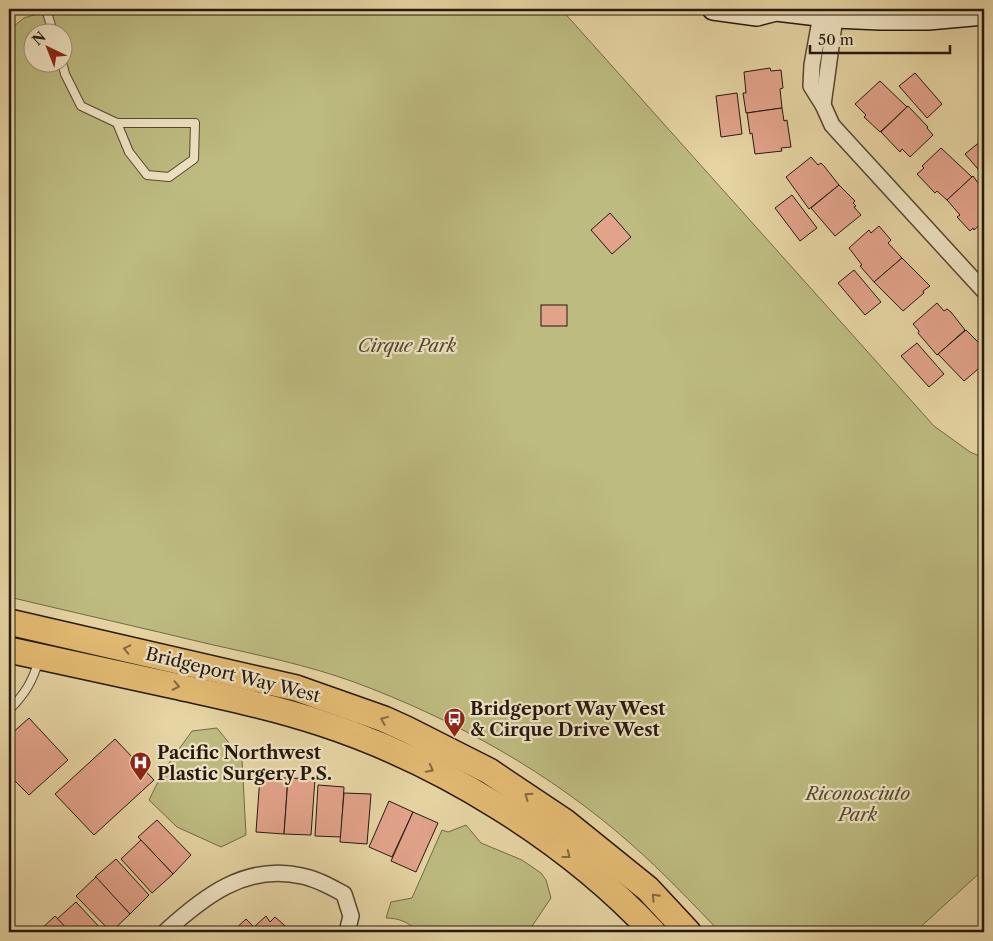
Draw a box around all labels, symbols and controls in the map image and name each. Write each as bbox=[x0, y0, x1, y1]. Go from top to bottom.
north arrow bbox=[22, 22, 72, 72]
scale bar bbox=[810, 22, 950, 54]
text: N bbox=[29, 28, 50, 49]
text: 50 m bbox=[818, 30, 854, 49]
park label: Cirque Park bbox=[358, 335, 457, 357]
street label: Bridgeport Way West bbox=[143, 643, 323, 708]
one-way arrow bbox=[122, 644, 131, 655]
one-way arrow bbox=[172, 681, 181, 691]
place label: Bridgeport Way West & Cirque Drive West bbox=[470, 698, 666, 741]
bus stop icon: Bridgeport Way West & Cirque Drive West bbox=[442, 707, 466, 738]
one-way arrow bbox=[380, 716, 389, 726]
place label: Pacific Northwest Plastic Surgery P.S. bbox=[157, 742, 332, 785]
hospital icon: Pacific Northwest Plastic Surgery P.S. bbox=[129, 751, 153, 782]
one-way arrow bbox=[424, 763, 433, 773]
park label: Riconosciuto Park bbox=[804, 783, 910, 826]
one-way arrow bbox=[524, 793, 533, 802]
one-way arrow bbox=[561, 849, 571, 858]
one-way arrow bbox=[652, 893, 661, 902]

